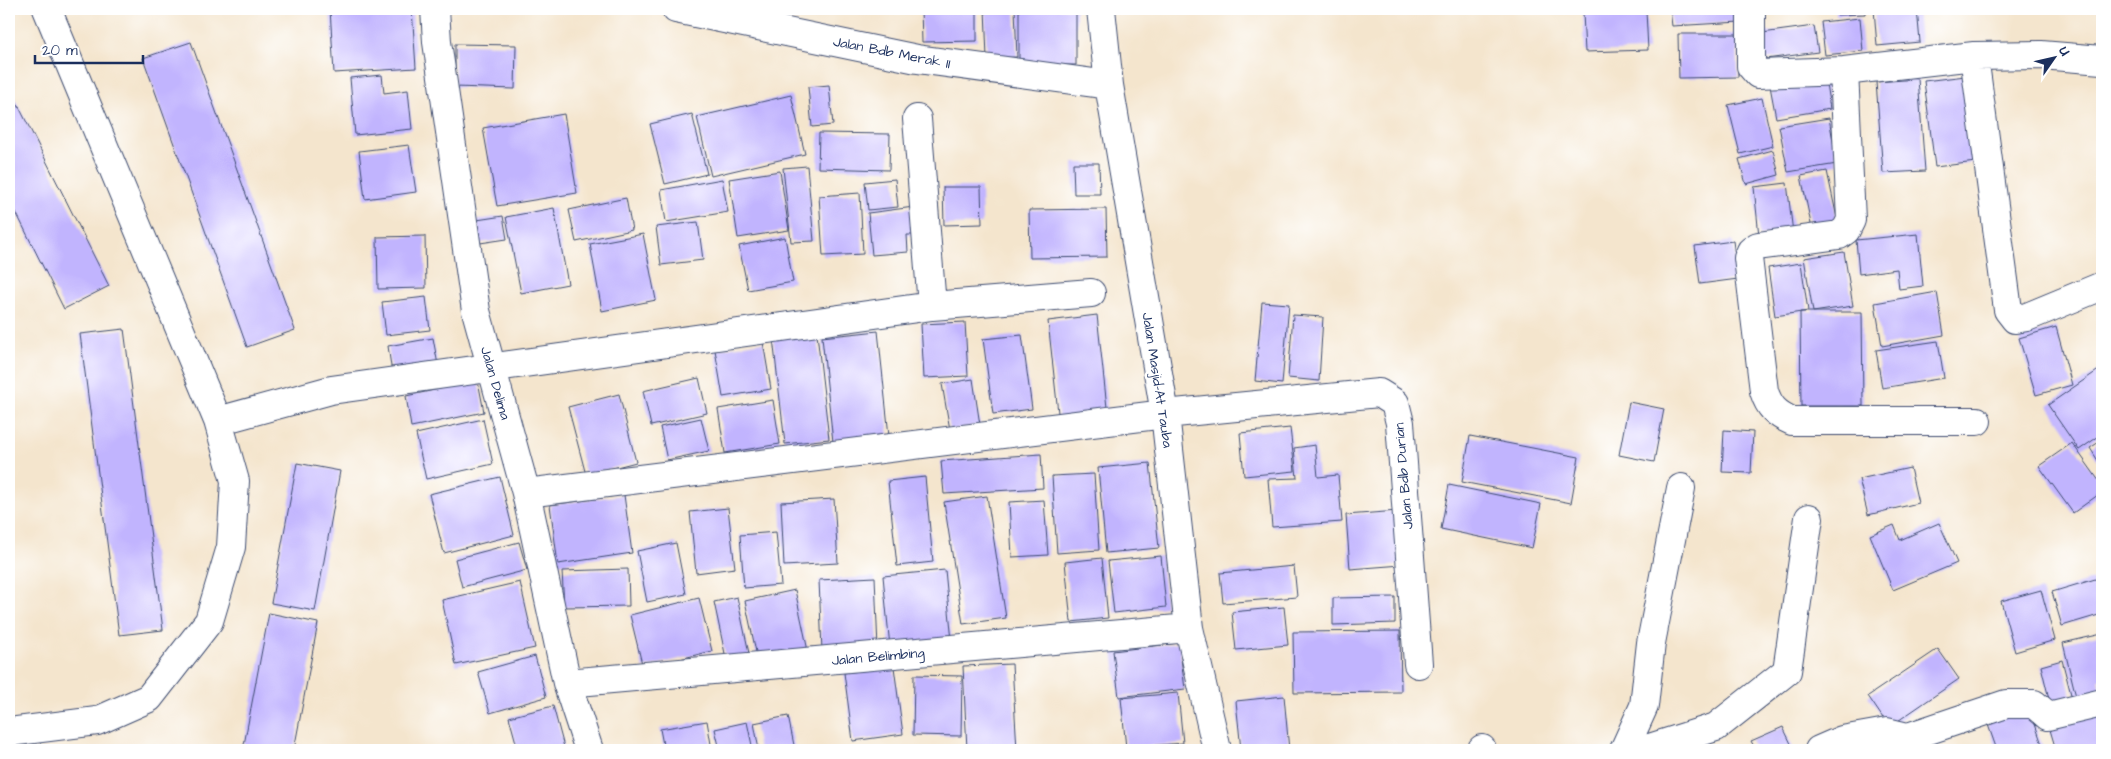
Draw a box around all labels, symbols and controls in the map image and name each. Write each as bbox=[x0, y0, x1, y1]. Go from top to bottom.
scale bar bbox=[35, 32, 142, 64]
street label: Jalan Bdb Merak II bbox=[831, 32, 952, 74]
north arrow bbox=[2028, 32, 2078, 82]
text: 20 m bbox=[42, 40, 78, 61]
text: U bbox=[2053, 42, 2075, 60]
street label: Jalan Masjid-At Tauba bbox=[1136, 311, 1178, 449]
street label: Jalan Delima bbox=[475, 344, 515, 422]
street label: Jalan Bdb Durian bbox=[1389, 422, 1419, 530]
street label: Jalan Belimbing bbox=[831, 643, 925, 671]

